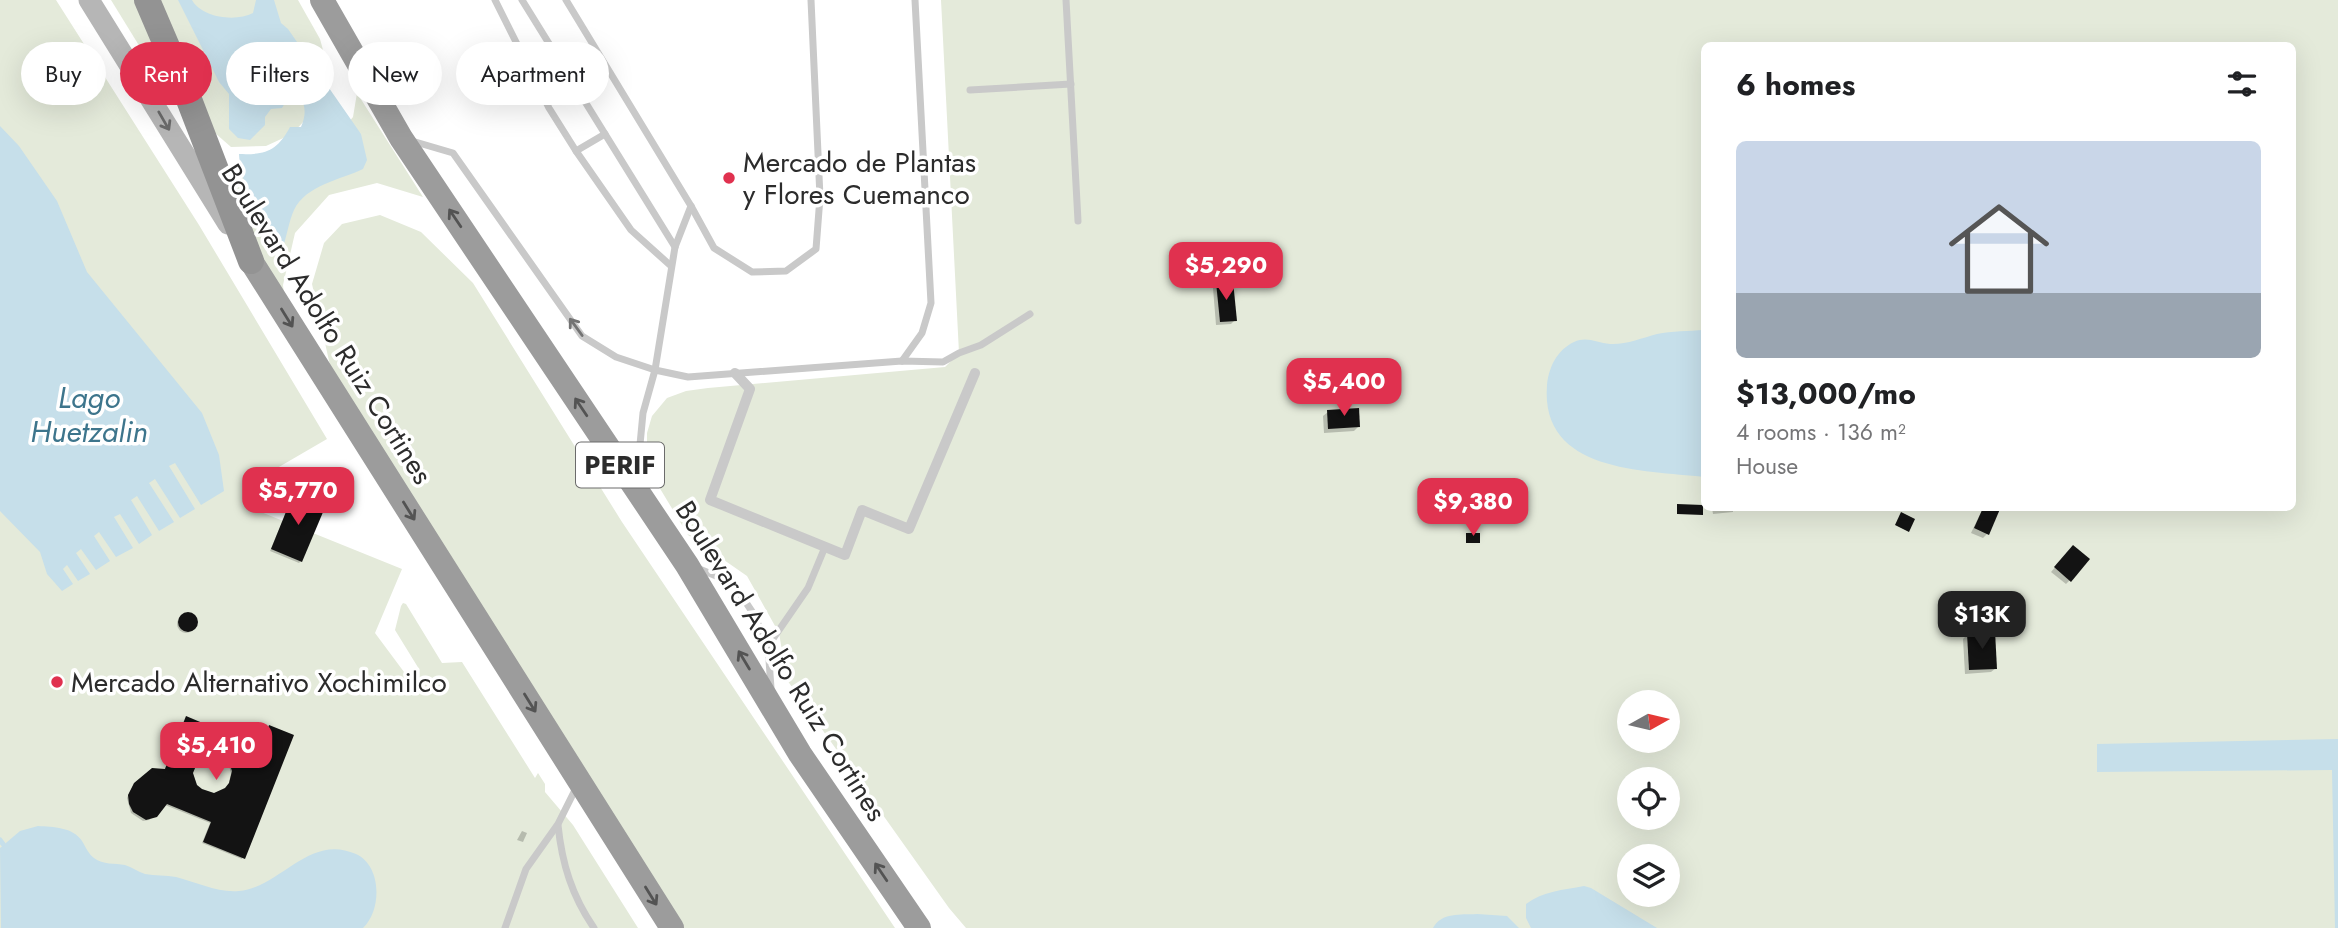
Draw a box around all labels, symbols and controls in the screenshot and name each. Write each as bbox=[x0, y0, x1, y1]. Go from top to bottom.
chip: Buy bbox=[21, 42, 106, 105]
chip: Rent bbox=[120, 42, 212, 105]
chip: Filters bbox=[226, 42, 334, 105]
chip: New bbox=[348, 42, 442, 105]
chip: Apartment bbox=[456, 42, 609, 105]
text: 6 homes bbox=[1736, 63, 1855, 106]
icon: filters bbox=[2223, 65, 2261, 103]
one-way arrow bbox=[157, 110, 171, 130]
place label: Mercado de Plantas y Flores Cuemanco bbox=[743, 142, 976, 215]
street label: Boulevard Adolfo Ruiz Cortines bbox=[211, 156, 443, 492]
marker: Mercado de Plantas y Flores Cuemanco bbox=[721, 170, 737, 186]
icon: home bbox=[1936, 186, 2062, 312]
one-way arrow bbox=[447, 209, 462, 228]
pin: $5,290 bbox=[1169, 243, 1283, 302]
text: $5,290 bbox=[1185, 248, 1267, 282]
one-way arrow bbox=[281, 308, 295, 328]
one-way arrow bbox=[568, 318, 583, 337]
pin: $5,400 bbox=[1287, 358, 1401, 418]
text: $5,400 bbox=[1302, 364, 1386, 398]
text: $13,000/mo bbox=[1736, 372, 1916, 415]
water label: Lago Huetzalin bbox=[30, 376, 148, 453]
one-way arrow bbox=[574, 398, 588, 417]
text: 4 rooms · 136 m² bbox=[1736, 415, 1906, 449]
road number: PERIF bbox=[576, 442, 664, 488]
text: House bbox=[1736, 449, 1798, 483]
pin: $5,770 bbox=[241, 468, 355, 527]
text: $5,770 bbox=[258, 473, 338, 507]
pin: $9,380 bbox=[1416, 478, 1530, 538]
text: $9,380 bbox=[1433, 484, 1513, 518]
street label: Boulevard Adolfo Ruiz Cortines bbox=[665, 493, 897, 829]
one-way arrow bbox=[402, 500, 416, 520]
pin: $13K bbox=[1941, 592, 2023, 651]
text: $13K bbox=[1954, 597, 2010, 631]
one-way arrow bbox=[737, 651, 751, 671]
place label: Mercado Alternativo Xochimilco bbox=[71, 662, 447, 703]
marker: Mercado Alternativo Xochimilco bbox=[49, 674, 65, 690]
north arrow bbox=[1617, 690, 1680, 752]
map controls bbox=[1617, 690, 1680, 907]
one-way arrow bbox=[523, 693, 537, 713]
pin: $5,410 bbox=[159, 722, 273, 782]
text: $5,410 bbox=[176, 728, 256, 762]
button: locate bbox=[1617, 767, 1680, 830]
button: layers bbox=[1617, 844, 1680, 907]
one-way arrow bbox=[873, 863, 888, 882]
one-way arrow bbox=[645, 885, 659, 905]

